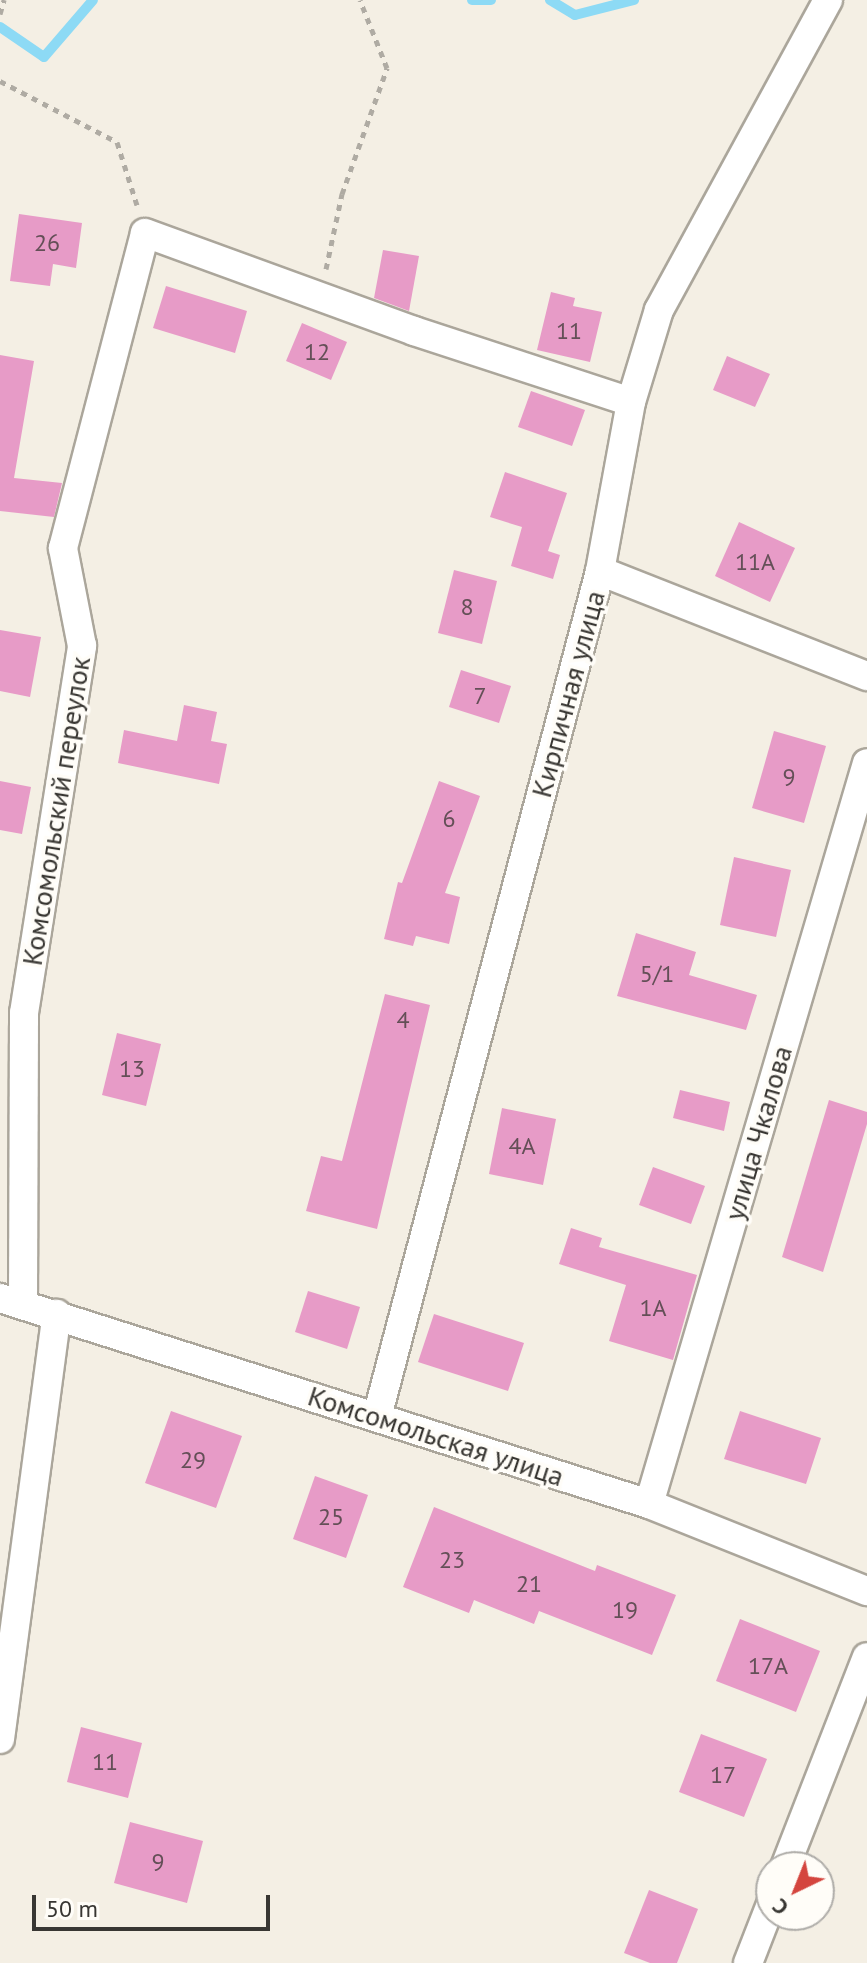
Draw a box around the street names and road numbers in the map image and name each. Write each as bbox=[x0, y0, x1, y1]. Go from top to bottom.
street label: Кирпичная улица bbox=[524, 587, 612, 801]
street label: Комсомольский переулок bbox=[15, 654, 97, 968]
street label: улица Чкалова bbox=[717, 1042, 799, 1224]
street label: Комсомольская улица bbox=[304, 1379, 568, 1493]

